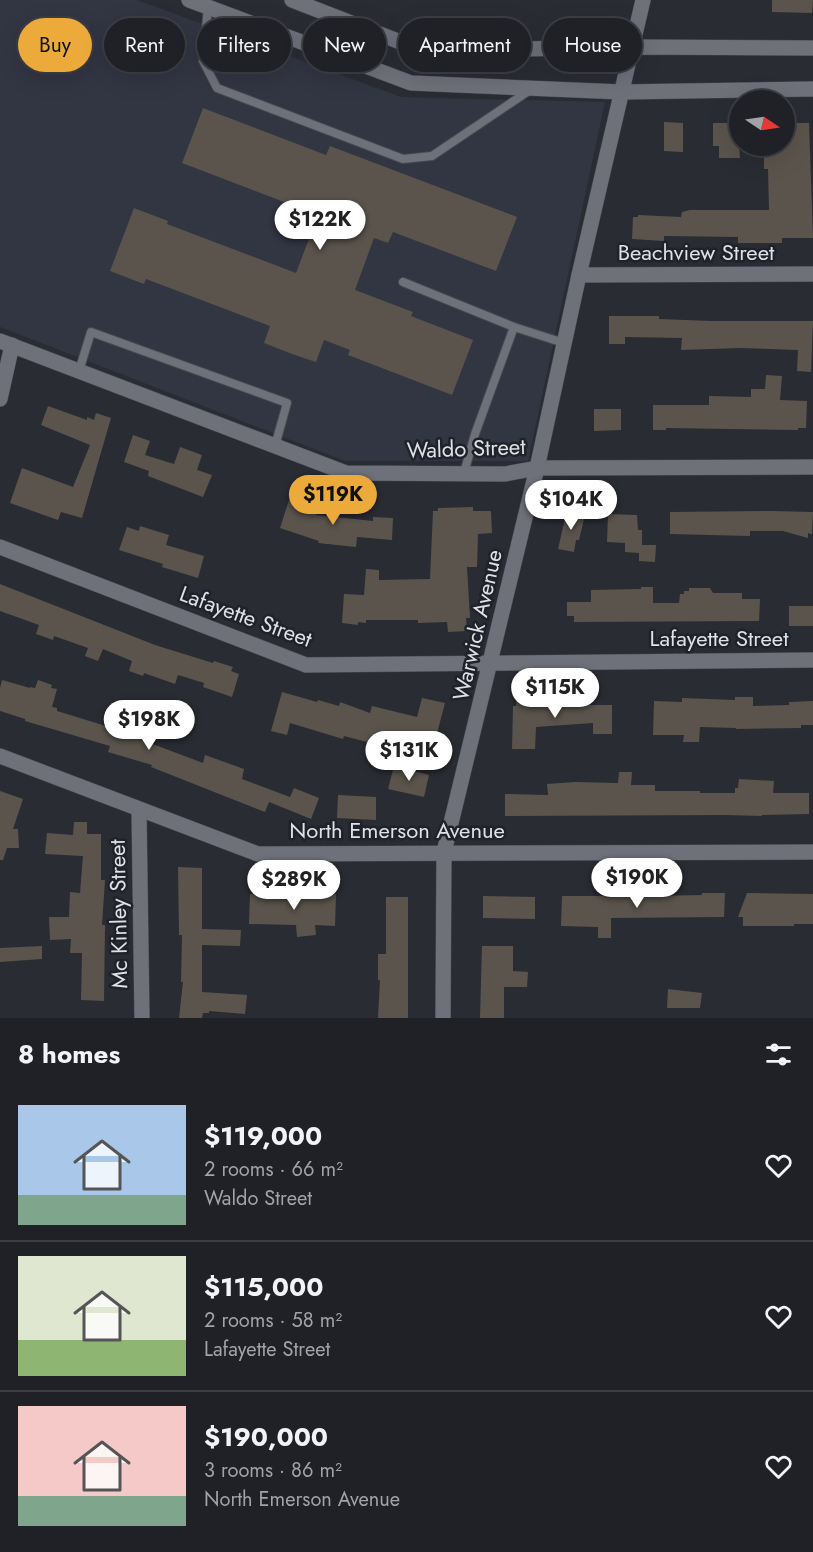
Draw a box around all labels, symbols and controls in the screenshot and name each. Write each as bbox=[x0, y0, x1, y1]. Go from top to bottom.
chip: Buy bbox=[18, 18, 92, 72]
chip: Rent bbox=[104, 18, 185, 72]
chip: Filters bbox=[197, 18, 291, 72]
chip: New bbox=[303, 18, 386, 72]
chip: Apartment bbox=[398, 18, 531, 72]
chip: House bbox=[543, 18, 642, 72]
north arrow bbox=[729, 90, 795, 156]
map controls bbox=[729, 90, 795, 156]
pin: $122K bbox=[278, 200, 362, 251]
text: $122K bbox=[289, 205, 351, 234]
street label: Beachview Street bbox=[618, 236, 775, 268]
street label: Waldo Street bbox=[406, 430, 527, 466]
pin: $119K bbox=[291, 475, 375, 526]
text: $119K bbox=[303, 480, 363, 509]
pin: $104K bbox=[529, 480, 613, 531]
text: $104K bbox=[539, 485, 603, 514]
street label: Warwick Avenue bbox=[444, 546, 510, 704]
street label: Lafayette Street bbox=[175, 577, 317, 655]
street label: Lafayette Street bbox=[650, 622, 789, 654]
pin: $115K bbox=[513, 668, 597, 719]
text: $115K bbox=[525, 673, 585, 702]
pin: $198K bbox=[107, 700, 191, 751]
text: $198K bbox=[118, 705, 180, 734]
pin: $131K bbox=[367, 731, 451, 782]
text: $131K bbox=[379, 736, 439, 765]
street label: North Emerson Avenue bbox=[289, 814, 505, 846]
street label: Mc Kinley Street bbox=[101, 838, 135, 989]
pin: $190K bbox=[595, 858, 679, 909]
pin: $289K bbox=[252, 860, 336, 911]
text: $190K bbox=[605, 863, 669, 892]
text: $289K bbox=[261, 865, 327, 894]
text: 8 homes bbox=[18, 1035, 120, 1073]
icon: filters bbox=[762, 1038, 795, 1071]
text: $119,000 bbox=[204, 1117, 322, 1155]
icon: home bbox=[66, 1129, 138, 1201]
icon: heart bbox=[762, 1149, 795, 1182]
text: 2 rooms · 66 m² bbox=[204, 1155, 343, 1184]
text: Waldo Street bbox=[204, 1184, 312, 1213]
text: $115,000 bbox=[204, 1268, 323, 1306]
icon: home bbox=[66, 1280, 138, 1352]
icon: heart bbox=[762, 1300, 795, 1333]
text: 2 rooms · 58 m² bbox=[204, 1306, 342, 1335]
text: Lafayette Street bbox=[204, 1335, 330, 1364]
text: $190,000 bbox=[204, 1418, 328, 1456]
icon: home bbox=[66, 1430, 138, 1502]
icon: heart bbox=[762, 1450, 795, 1483]
text: 3 rooms · 86 m² bbox=[204, 1456, 342, 1485]
text: North Emerson Avenue bbox=[204, 1485, 400, 1514]

